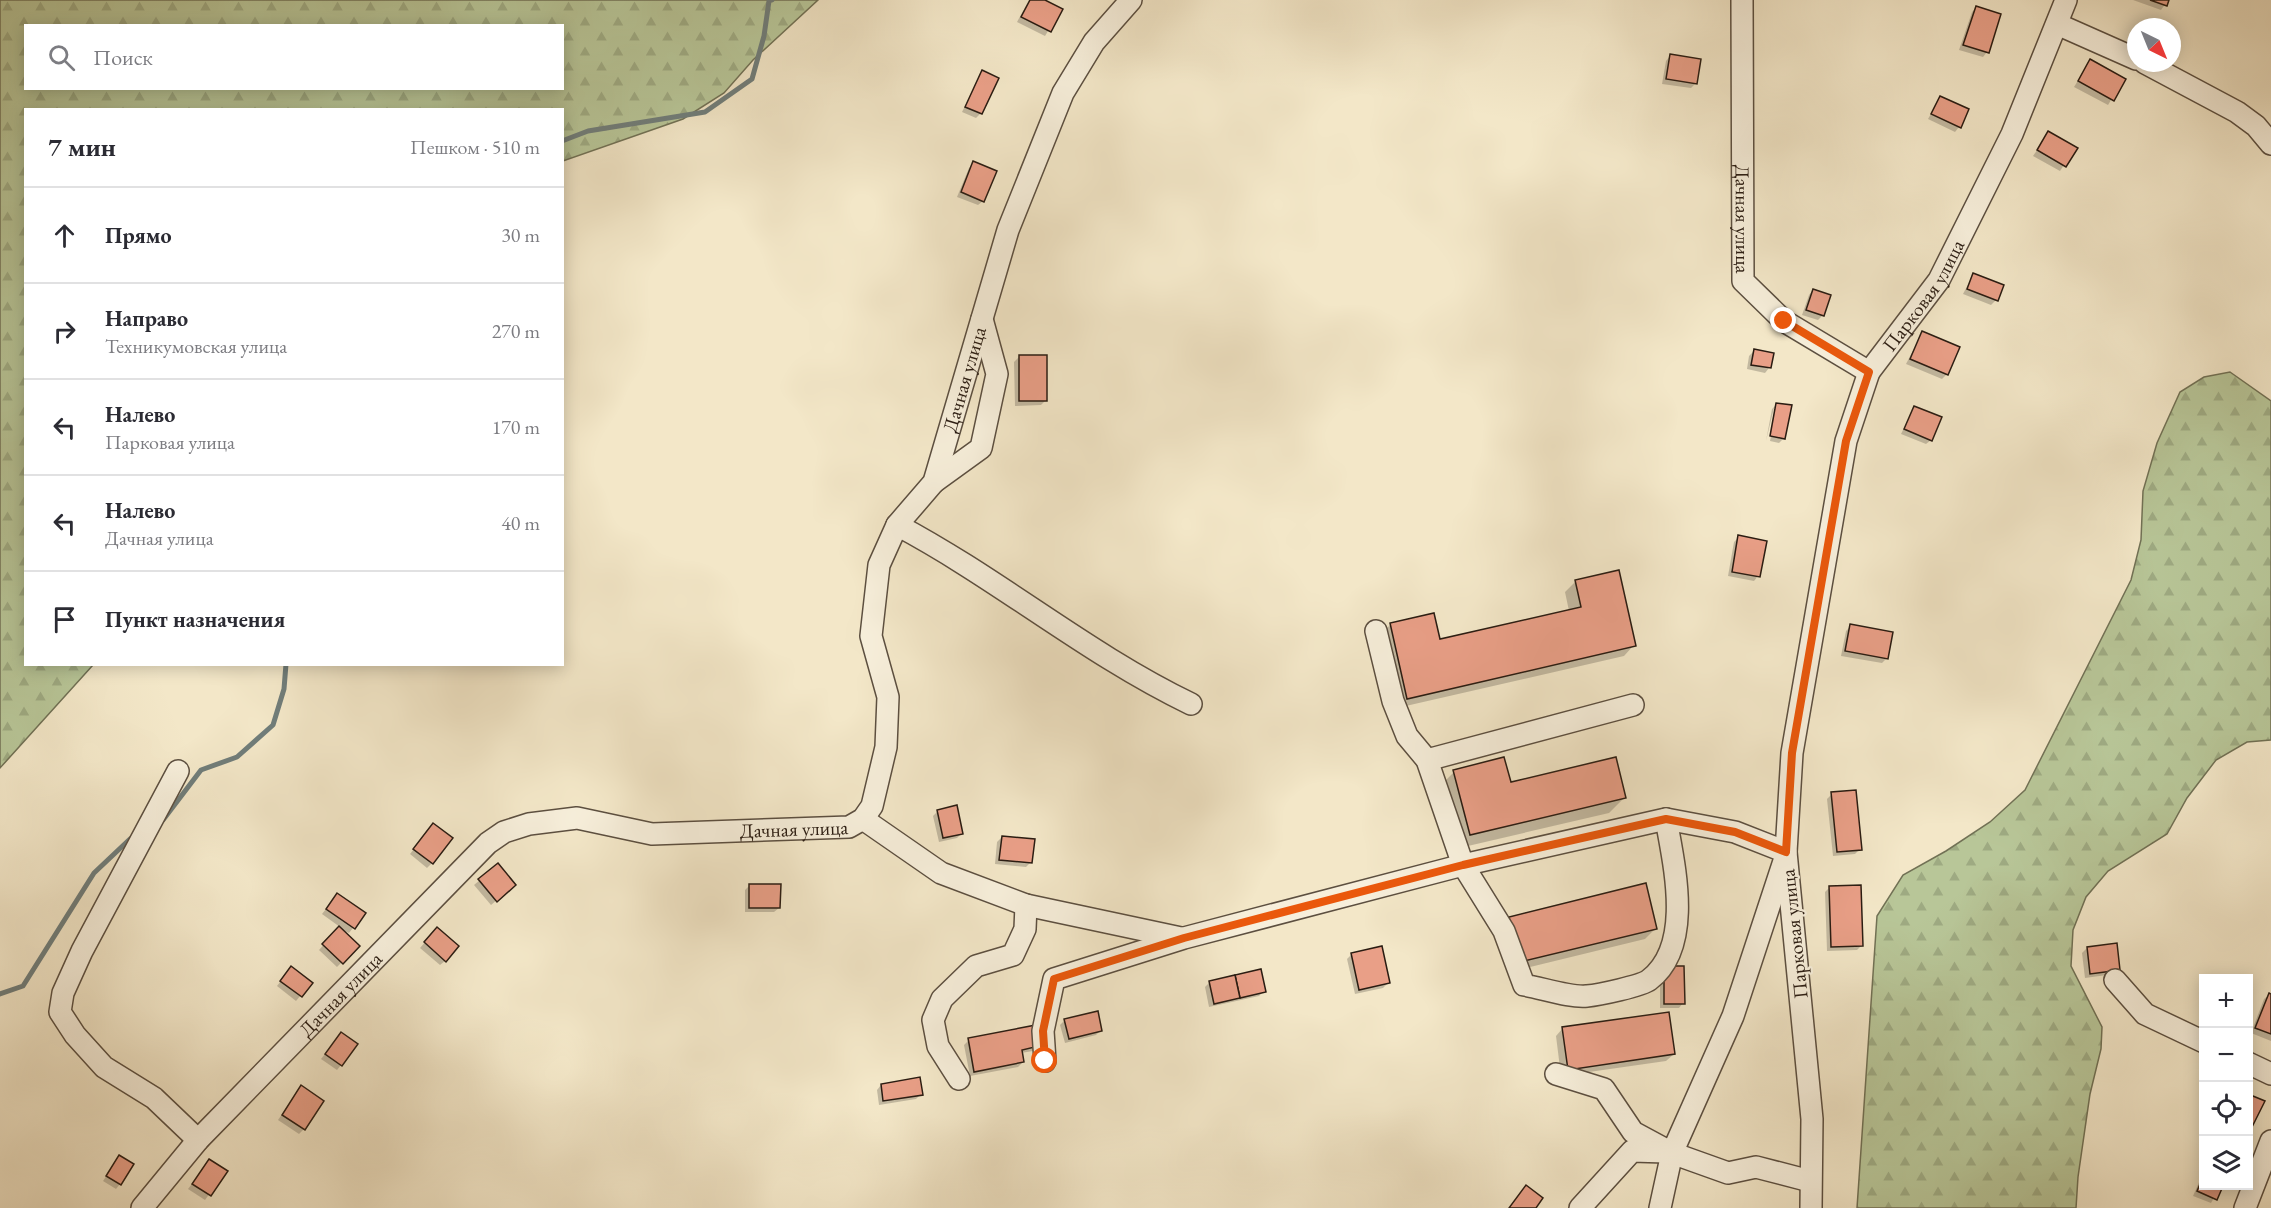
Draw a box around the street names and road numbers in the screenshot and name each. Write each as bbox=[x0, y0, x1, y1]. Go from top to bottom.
street label: Дачная улица bbox=[1730, 165, 1756, 273]
street label: Парковая улица bbox=[1876, 235, 1970, 357]
street label: Дачная улица bbox=[936, 324, 992, 435]
street label: Дачная улица bbox=[739, 814, 849, 844]
street label: Парковая улица bbox=[1774, 868, 1814, 1000]
street label: Дачная улица bbox=[293, 946, 388, 1042]

